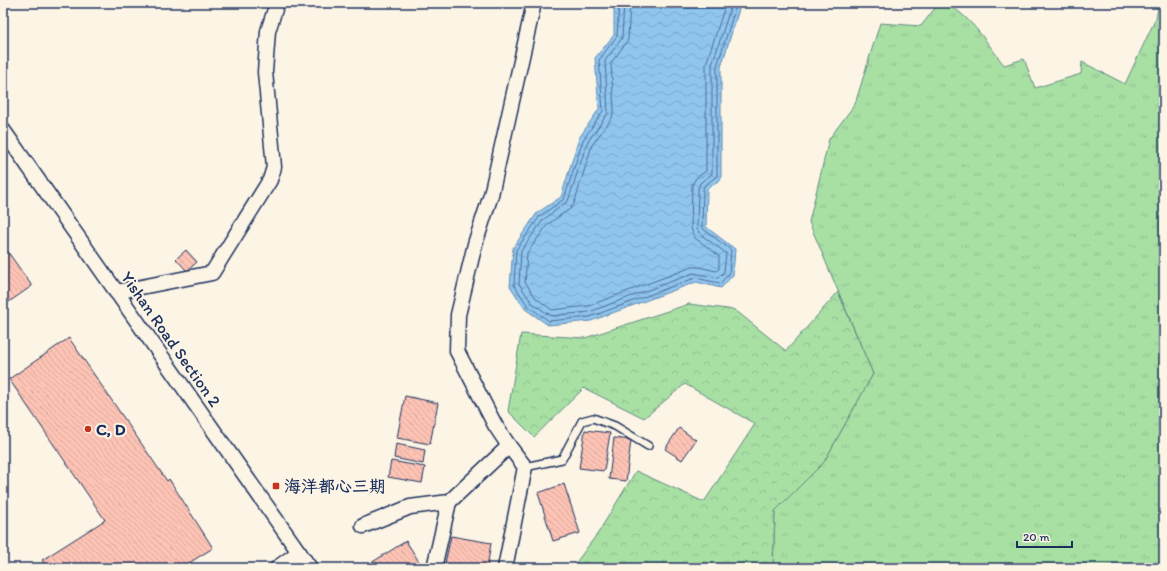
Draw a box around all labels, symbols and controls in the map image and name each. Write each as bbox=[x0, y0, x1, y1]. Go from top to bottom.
street label: Yishan Road Section 2 bbox=[117, 268, 225, 410]
place label: C, D bbox=[96, 419, 126, 439]
marker: C, D bbox=[83, 424, 93, 434]
place label: 海洋都心三期 bbox=[284, 476, 386, 496]
marker: 海洋都心三期 bbox=[271, 481, 281, 491]
scale bar bbox=[1017, 523, 1072, 549]
text: 20 m bbox=[1023, 530, 1050, 544]

